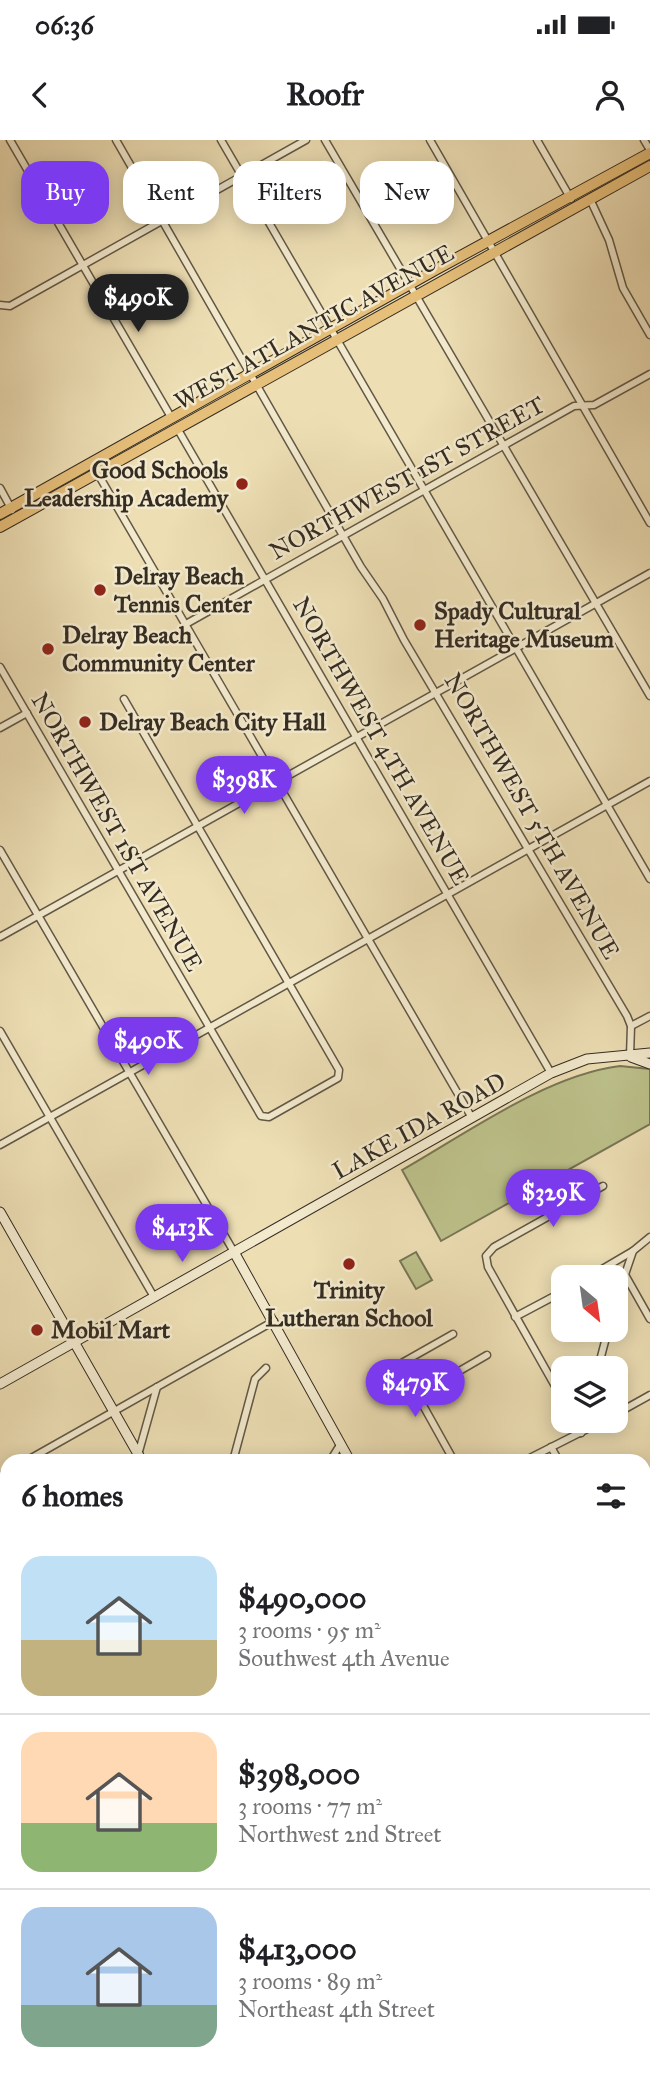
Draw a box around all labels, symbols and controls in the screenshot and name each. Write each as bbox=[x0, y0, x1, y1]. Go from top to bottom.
text: 06:36 bbox=[35, 9, 94, 41]
text: Roofr bbox=[286, 75, 364, 114]
icon: back bbox=[21, 76, 59, 114]
icon: person bbox=[591, 76, 629, 114]
chip: Buy bbox=[21, 161, 109, 224]
chip: Rent bbox=[123, 161, 219, 224]
chip: Filters bbox=[233, 161, 346, 224]
chip: New bbox=[360, 161, 454, 224]
street label: WEST ATLANTIC AVENUE bbox=[169, 238, 459, 416]
pin: $490K bbox=[89, 274, 187, 334]
text: $490K bbox=[104, 283, 172, 311]
street label: NORTHWEST 1ST STREET bbox=[264, 390, 550, 566]
place label: Good Schools Leadership Academy bbox=[24, 455, 230, 513]
marker: Good Schools Leadership Academy bbox=[234, 476, 250, 492]
place label: Delray Beach Tennis Center bbox=[113, 561, 253, 619]
marker: Delray Beach Tennis Center bbox=[92, 582, 108, 598]
street label: NORTHWEST 4TH AVENUE bbox=[286, 592, 476, 890]
place label: Spady Cultural Heritage Museum bbox=[434, 596, 615, 654]
marker: Spady Cultural Heritage Museum bbox=[412, 617, 428, 633]
place label: Delray Beach Community Center bbox=[62, 620, 256, 678]
marker: Delray Beach Community Center bbox=[40, 641, 56, 657]
street label: NORTHWEST 5TH AVENUE bbox=[438, 668, 626, 964]
street label: NORTHWEST 1ST AVENUE bbox=[25, 687, 209, 977]
place label: Delray Beach City Hall bbox=[99, 707, 326, 737]
marker: Delray Beach City Hall bbox=[77, 714, 93, 730]
pin: $398K bbox=[195, 756, 293, 816]
text: $398K bbox=[212, 765, 276, 793]
pin: $490K bbox=[99, 1018, 197, 1077]
text: $490K bbox=[114, 1026, 182, 1054]
street label: LAKE IDA ROAD bbox=[327, 1066, 511, 1186]
pin: $329K bbox=[504, 1170, 602, 1229]
text: $329K bbox=[521, 1178, 585, 1206]
pin: $413K bbox=[133, 1204, 231, 1264]
text: $413K bbox=[151, 1213, 213, 1241]
marker: Trinity Lutheran School bbox=[341, 1256, 357, 1272]
north arrow bbox=[551, 1265, 628, 1342]
map controls bbox=[551, 1265, 628, 1433]
place label: Trinity Lutheran School bbox=[265, 1275, 433, 1333]
place label: Mobil Mart bbox=[51, 1315, 170, 1345]
marker: Mobil Mart bbox=[29, 1322, 45, 1338]
button: layers bbox=[551, 1356, 628, 1433]
pin: $479K bbox=[366, 1360, 464, 1419]
text: $479K bbox=[382, 1368, 448, 1396]
icon: filters bbox=[592, 1477, 630, 1515]
text: 6 homes bbox=[21, 1478, 123, 1514]
text: $490,000 bbox=[238, 1580, 366, 1616]
icon: home bbox=[77, 1584, 161, 1668]
text: 3 rooms · 95 m² bbox=[238, 1616, 381, 1644]
text: Southwest 4th Avenue bbox=[238, 1644, 450, 1672]
text: $398,000 bbox=[238, 1756, 360, 1792]
icon: home bbox=[77, 1760, 161, 1844]
text: 3 rooms · 77 m² bbox=[238, 1792, 382, 1820]
text: Northwest 2nd Street bbox=[238, 1820, 441, 1848]
text: $413,000 bbox=[238, 1931, 357, 1967]
icon: home bbox=[77, 1935, 161, 2019]
text: 3 rooms · 89 m² bbox=[238, 1967, 382, 1995]
text: Northeast 4th Street bbox=[238, 1995, 435, 2023]

